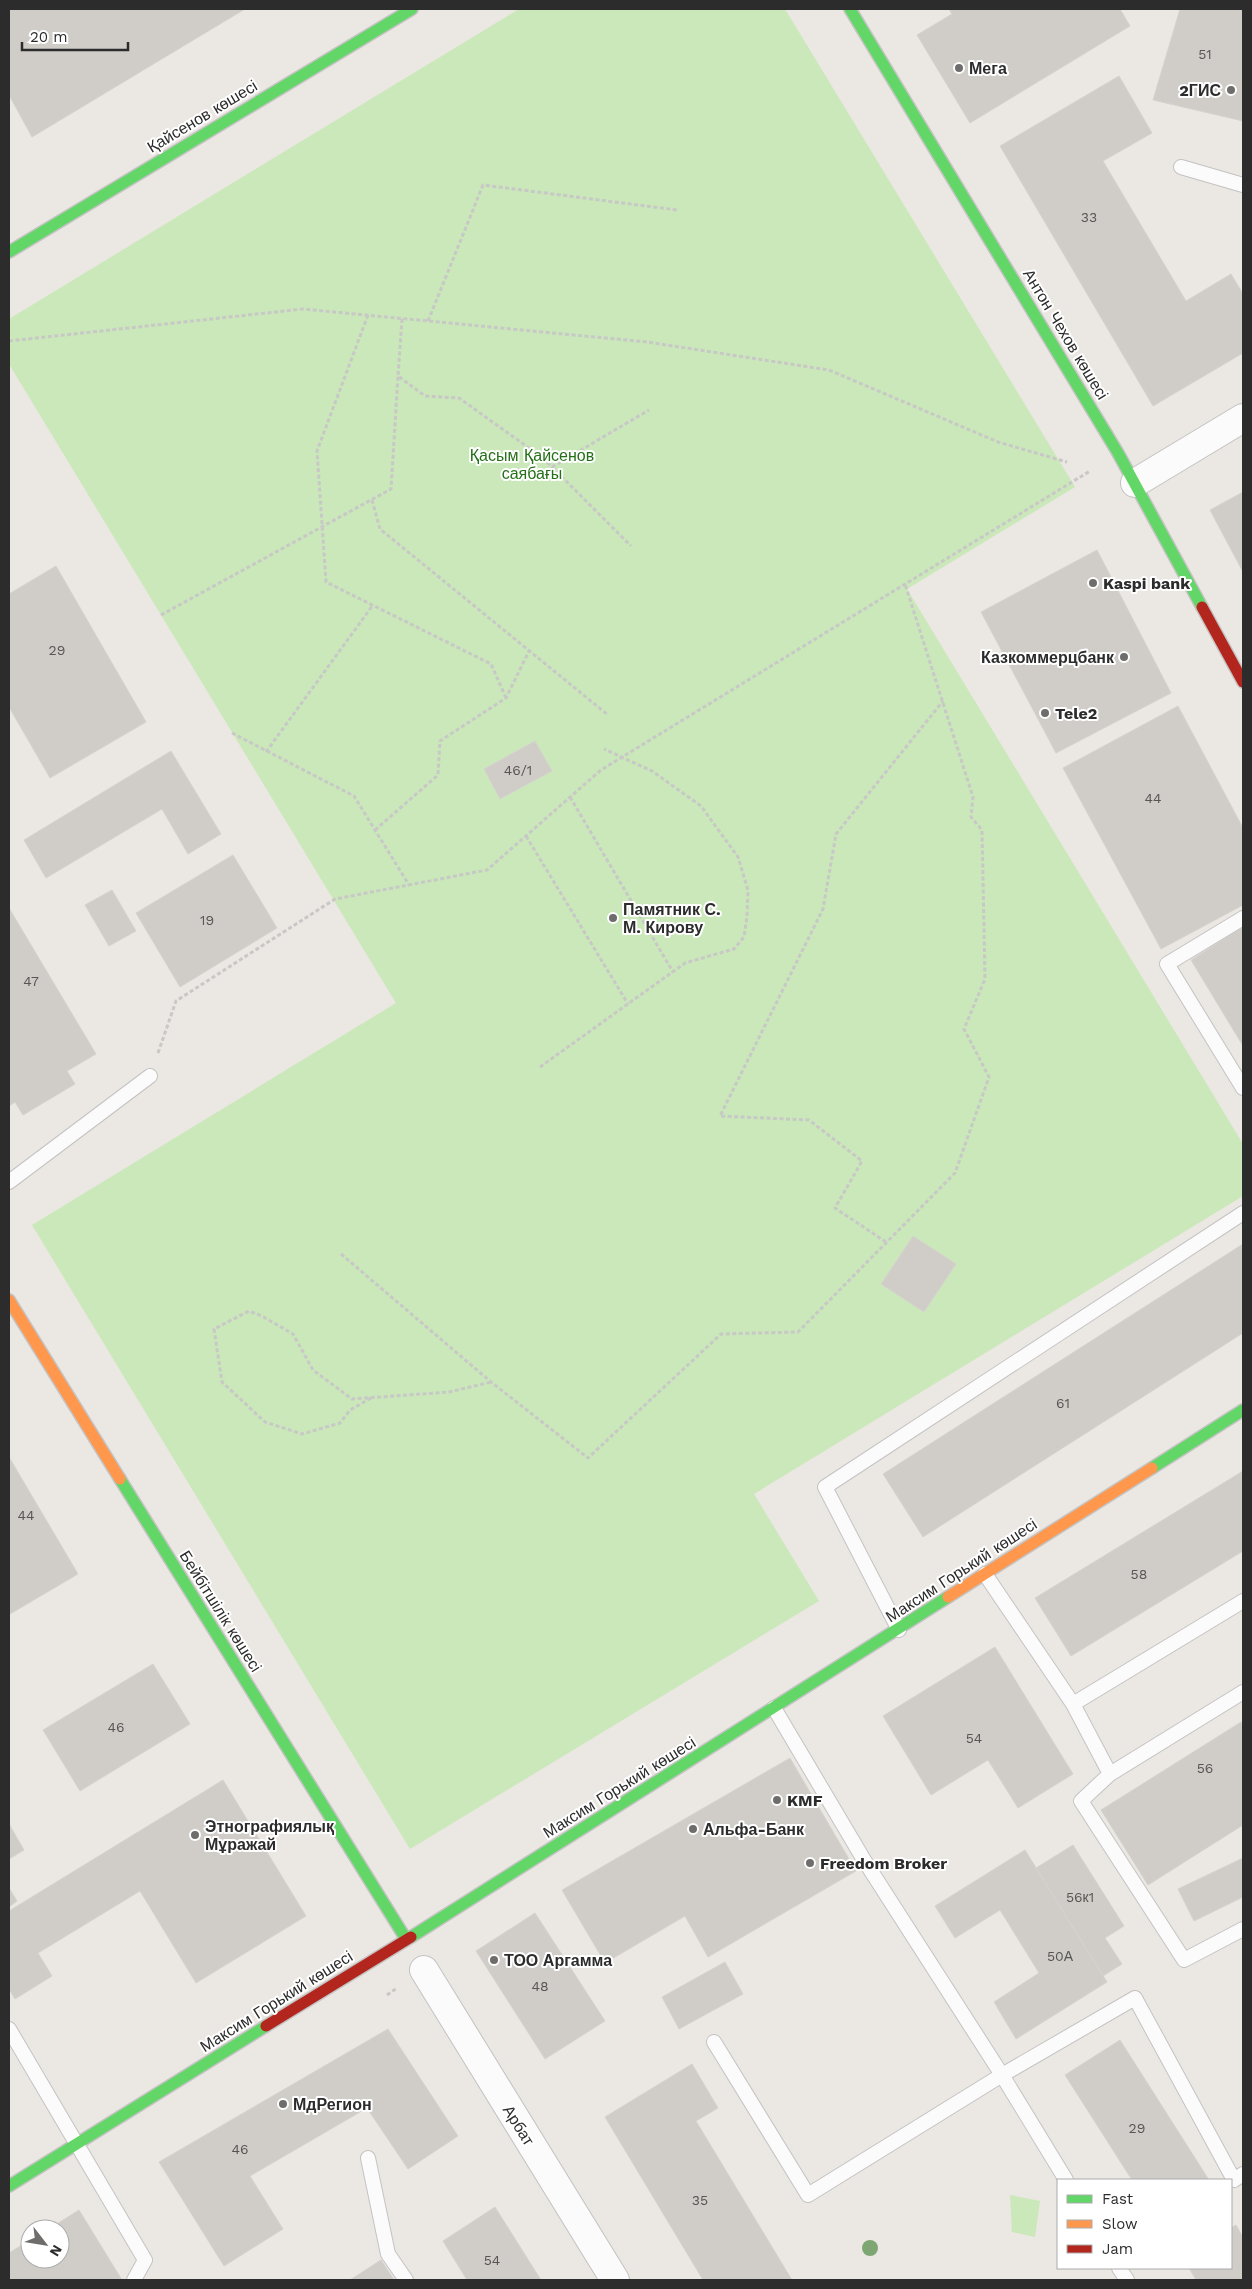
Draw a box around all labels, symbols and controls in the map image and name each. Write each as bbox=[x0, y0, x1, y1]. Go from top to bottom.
scale bar bbox=[22, 20, 129, 52]
text: 20 m bbox=[30, 28, 68, 46]
house number: 51 bbox=[1198, 46, 1212, 62]
place label: Мега bbox=[969, 59, 1007, 78]
marker: Мега bbox=[953, 62, 965, 74]
street label: Қайсенов көшесі bbox=[144, 76, 261, 157]
place label: 2ГИС bbox=[1179, 81, 1221, 100]
marker: 2ГИС bbox=[1225, 84, 1237, 96]
house number: 33 bbox=[1081, 209, 1097, 225]
street label: Антон Чехов көшесі bbox=[1019, 266, 1112, 403]
park label: Қасым Қайсенов саябағы bbox=[470, 446, 594, 483]
place label: Kaspi bank bbox=[1103, 574, 1190, 593]
marker: Kaspi bank bbox=[1087, 577, 1099, 589]
house number: 29 bbox=[49, 642, 65, 658]
place label: Казкоммерцбанк bbox=[981, 648, 1115, 667]
marker: Казкоммерцбанк bbox=[1118, 651, 1130, 663]
place label: Tele2 bbox=[1055, 704, 1097, 723]
marker: Tele2 bbox=[1039, 707, 1051, 719]
house number: 46/1 bbox=[504, 762, 532, 778]
house number: 44 bbox=[1144, 790, 1162, 806]
place label: Памятник С. М. Кирову bbox=[623, 900, 721, 937]
house number: 19 bbox=[200, 912, 214, 928]
marker: Памятник С. М. Кирову bbox=[607, 912, 619, 924]
house number: 47 bbox=[23, 973, 39, 989]
house number: 61 bbox=[1056, 1395, 1070, 1411]
house number: 44 bbox=[17, 1507, 35, 1523]
street label: Максим Горький көшесі bbox=[882, 1514, 1040, 1626]
street label: Бейбітшілік көшесі bbox=[176, 1547, 266, 1675]
house number: 58 bbox=[1131, 1566, 1147, 1582]
house number: 46 bbox=[107, 1719, 125, 1735]
house number: 54 bbox=[966, 1730, 982, 1746]
street label: Максим Горький көшесі bbox=[540, 1733, 699, 1842]
house number: 56 bbox=[1197, 1760, 1213, 1776]
place label: KMF bbox=[787, 1791, 823, 1810]
marker: KMF bbox=[771, 1794, 783, 1806]
place label: Этнографиялық Мұражай bbox=[205, 1817, 335, 1854]
place label: Альфа-Банк bbox=[703, 1820, 805, 1839]
marker: Альфа-Банк bbox=[687, 1823, 699, 1835]
marker: Этнографиялық Мұражай bbox=[189, 1829, 201, 1841]
place label: Freedom Broker bbox=[820, 1854, 947, 1873]
marker: Freedom Broker bbox=[804, 1857, 816, 1869]
house number: 56к1 bbox=[1066, 1889, 1094, 1905]
street label: Максим Горький көшесі bbox=[197, 1947, 356, 2056]
house number: 50А bbox=[1047, 1948, 1074, 1964]
place label: ТОО Аргамма bbox=[504, 1951, 612, 1970]
marker: ТОО Аргамма bbox=[488, 1954, 500, 1966]
house number: 48 bbox=[531, 1978, 549, 1994]
place label: МдРегион bbox=[293, 2095, 372, 2114]
marker: МдРегион bbox=[277, 2098, 289, 2110]
street label: Арбат bbox=[499, 2101, 539, 2150]
house number: 29 bbox=[1129, 2120, 1145, 2136]
house number: 46 bbox=[231, 2141, 249, 2157]
legend bbox=[1057, 2179, 1232, 2269]
text: Fast bbox=[1102, 2190, 1134, 2208]
house number: 35 bbox=[692, 2192, 708, 2208]
text: Slow bbox=[1102, 2215, 1138, 2233]
north arrow bbox=[20, 2219, 70, 2269]
text: Jam bbox=[1102, 2240, 1133, 2258]
text: N bbox=[47, 2242, 66, 2259]
house number: 54 bbox=[484, 2252, 500, 2268]

